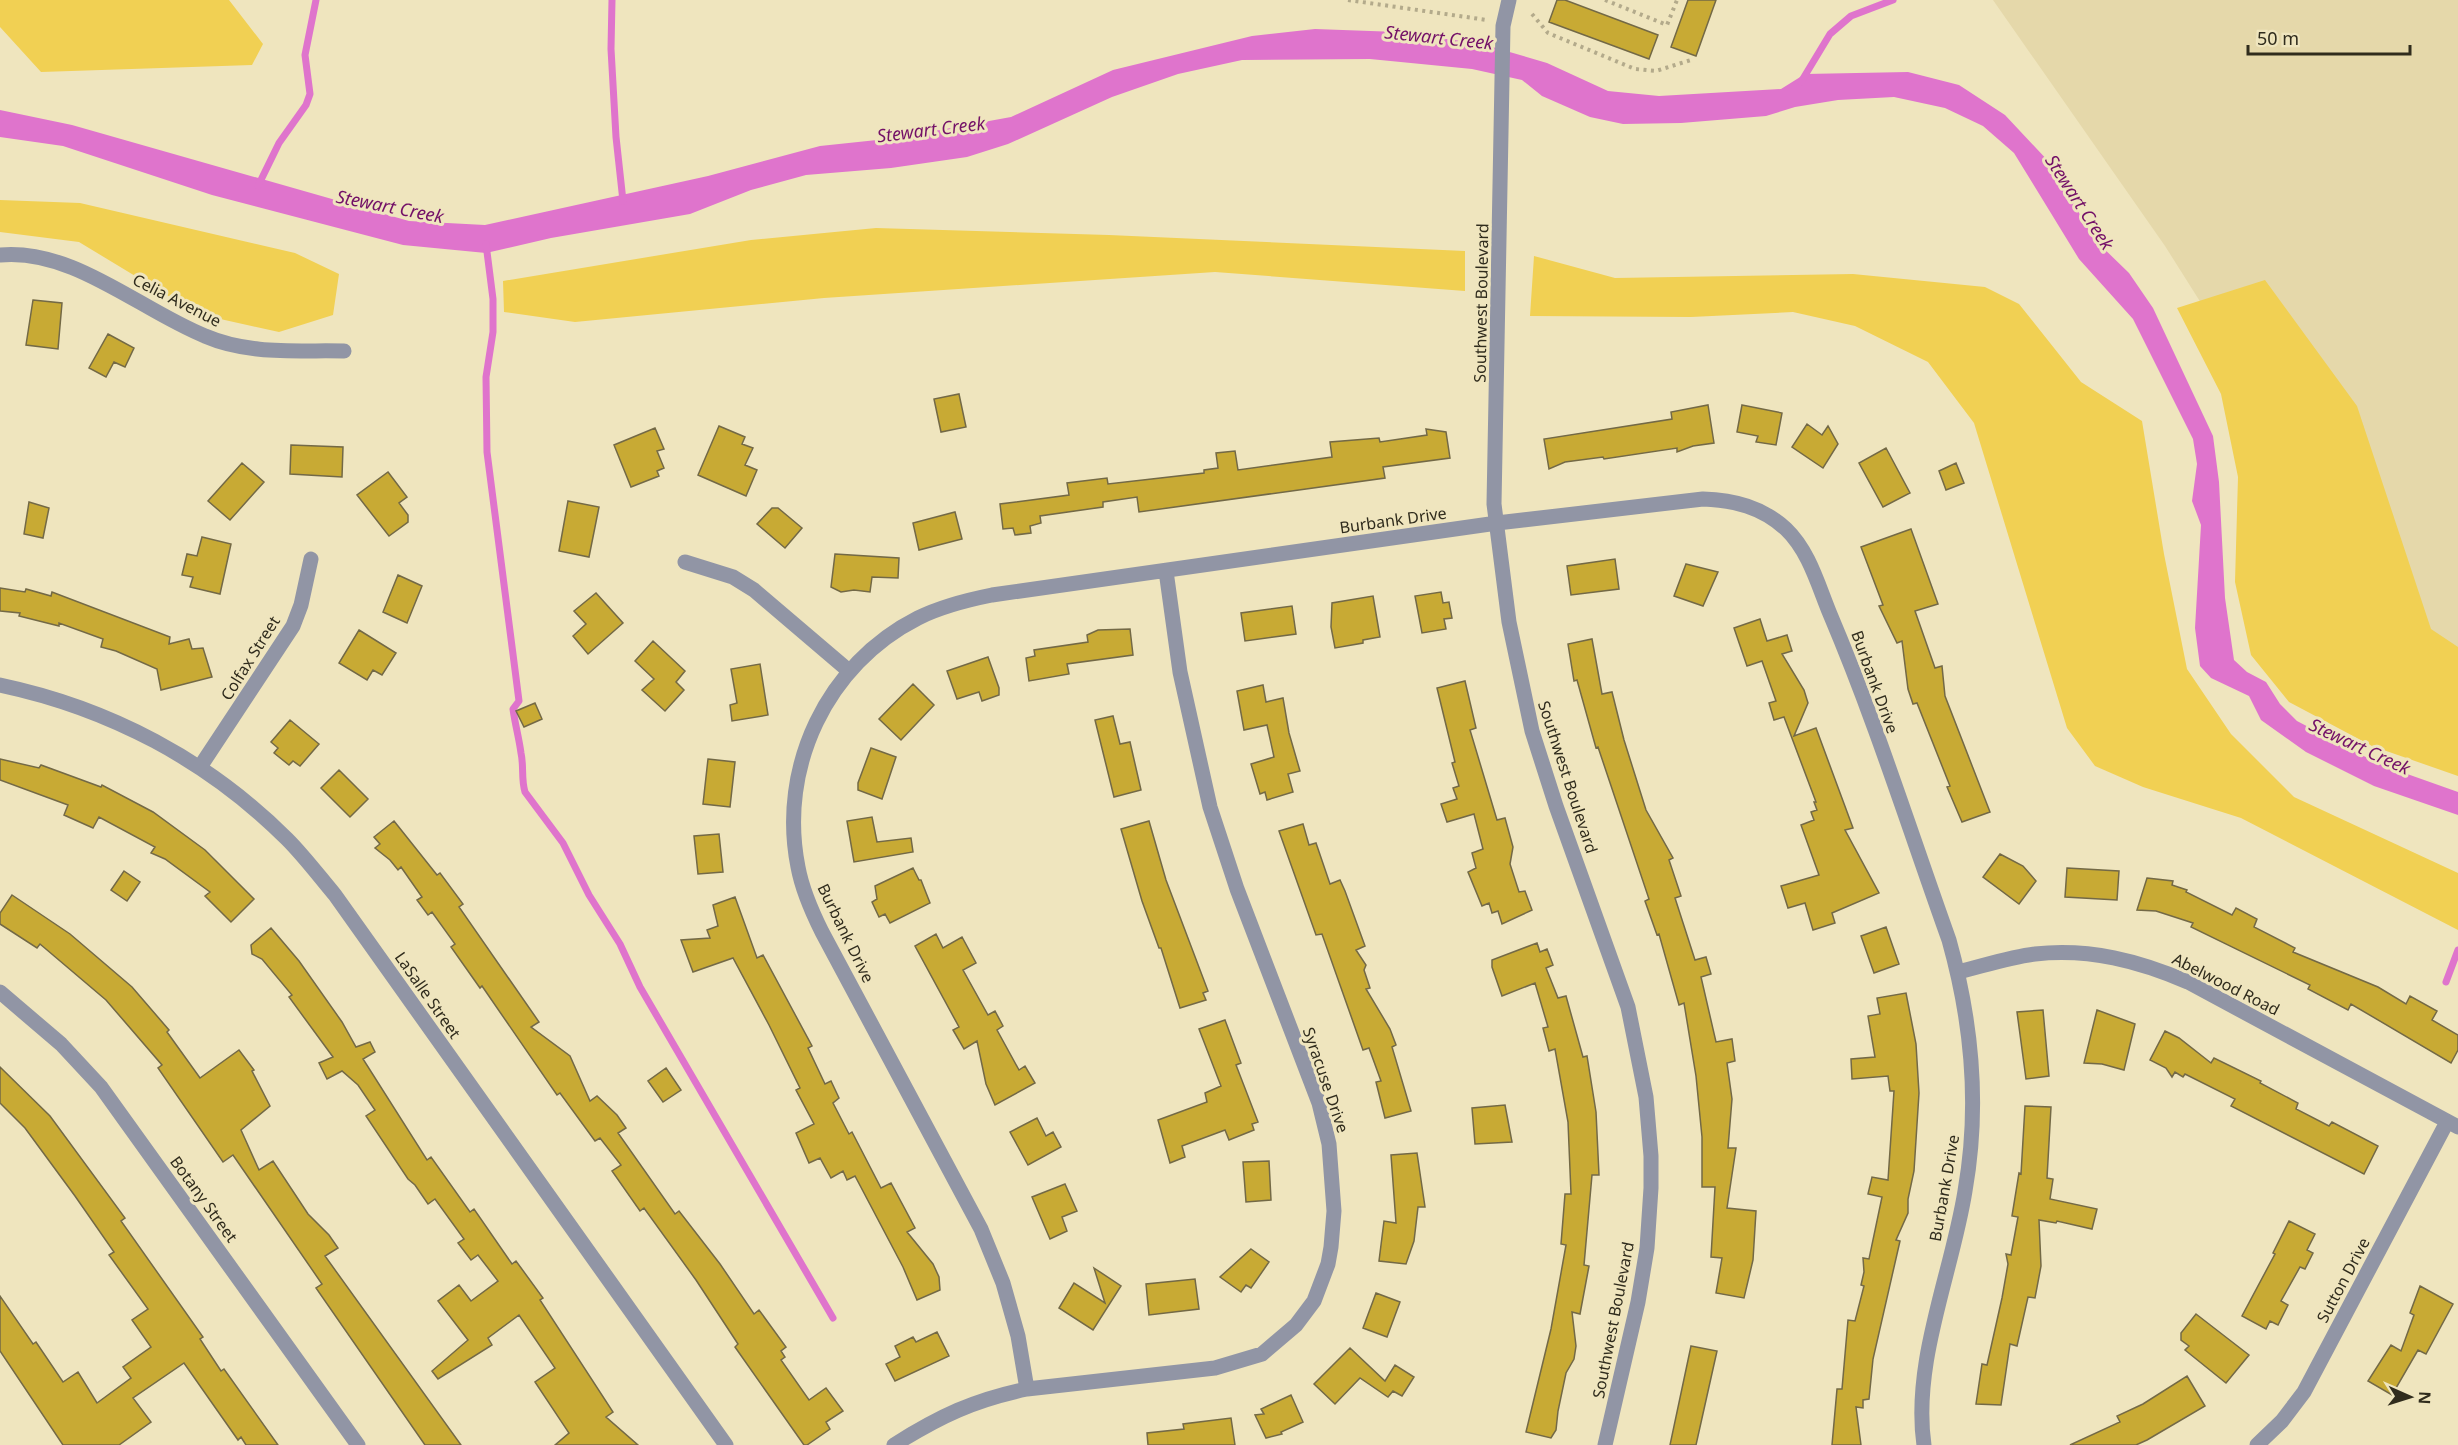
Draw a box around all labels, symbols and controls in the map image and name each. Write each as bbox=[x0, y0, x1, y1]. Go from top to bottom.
scale bar bbox=[2248, 18, 2410, 56]
water label: Stewart Creek bbox=[1384, 19, 1496, 55]
text: 50 m bbox=[2257, 26, 2299, 50]
water label: Stewart Creek bbox=[875, 110, 988, 148]
water label: Stewart Creek bbox=[2040, 150, 2120, 255]
water label: Stewart Creek bbox=[334, 184, 447, 228]
street label: Southwest Boulevard bbox=[1469, 223, 1493, 383]
street label: Celia Avenue bbox=[129, 268, 225, 332]
street label: Burbank Drive bbox=[1338, 502, 1448, 538]
street label: Colfax Street bbox=[215, 611, 285, 704]
street label: Burbank Drive bbox=[1846, 628, 1904, 736]
street label: Southwest Boulevard bbox=[1533, 698, 1603, 856]
water label: Stewart Creek bbox=[2306, 712, 2415, 780]
street label: Burbank Drive bbox=[812, 880, 880, 986]
street label: LaSalle Street bbox=[390, 947, 466, 1043]
street label: Abelwood Road bbox=[2169, 948, 2283, 1020]
street label: Syracuse Drive bbox=[1298, 1024, 1354, 1136]
street label: Burbank Drive bbox=[1924, 1133, 1964, 1243]
street label: Botany Street bbox=[165, 1151, 243, 1247]
street label: Sutton Drive bbox=[2311, 1234, 2375, 1326]
street label: Southwest Boulevard bbox=[1587, 1240, 1639, 1400]
north arrow bbox=[2380, 1367, 2440, 1427]
text: N bbox=[2414, 1391, 2436, 1405]

